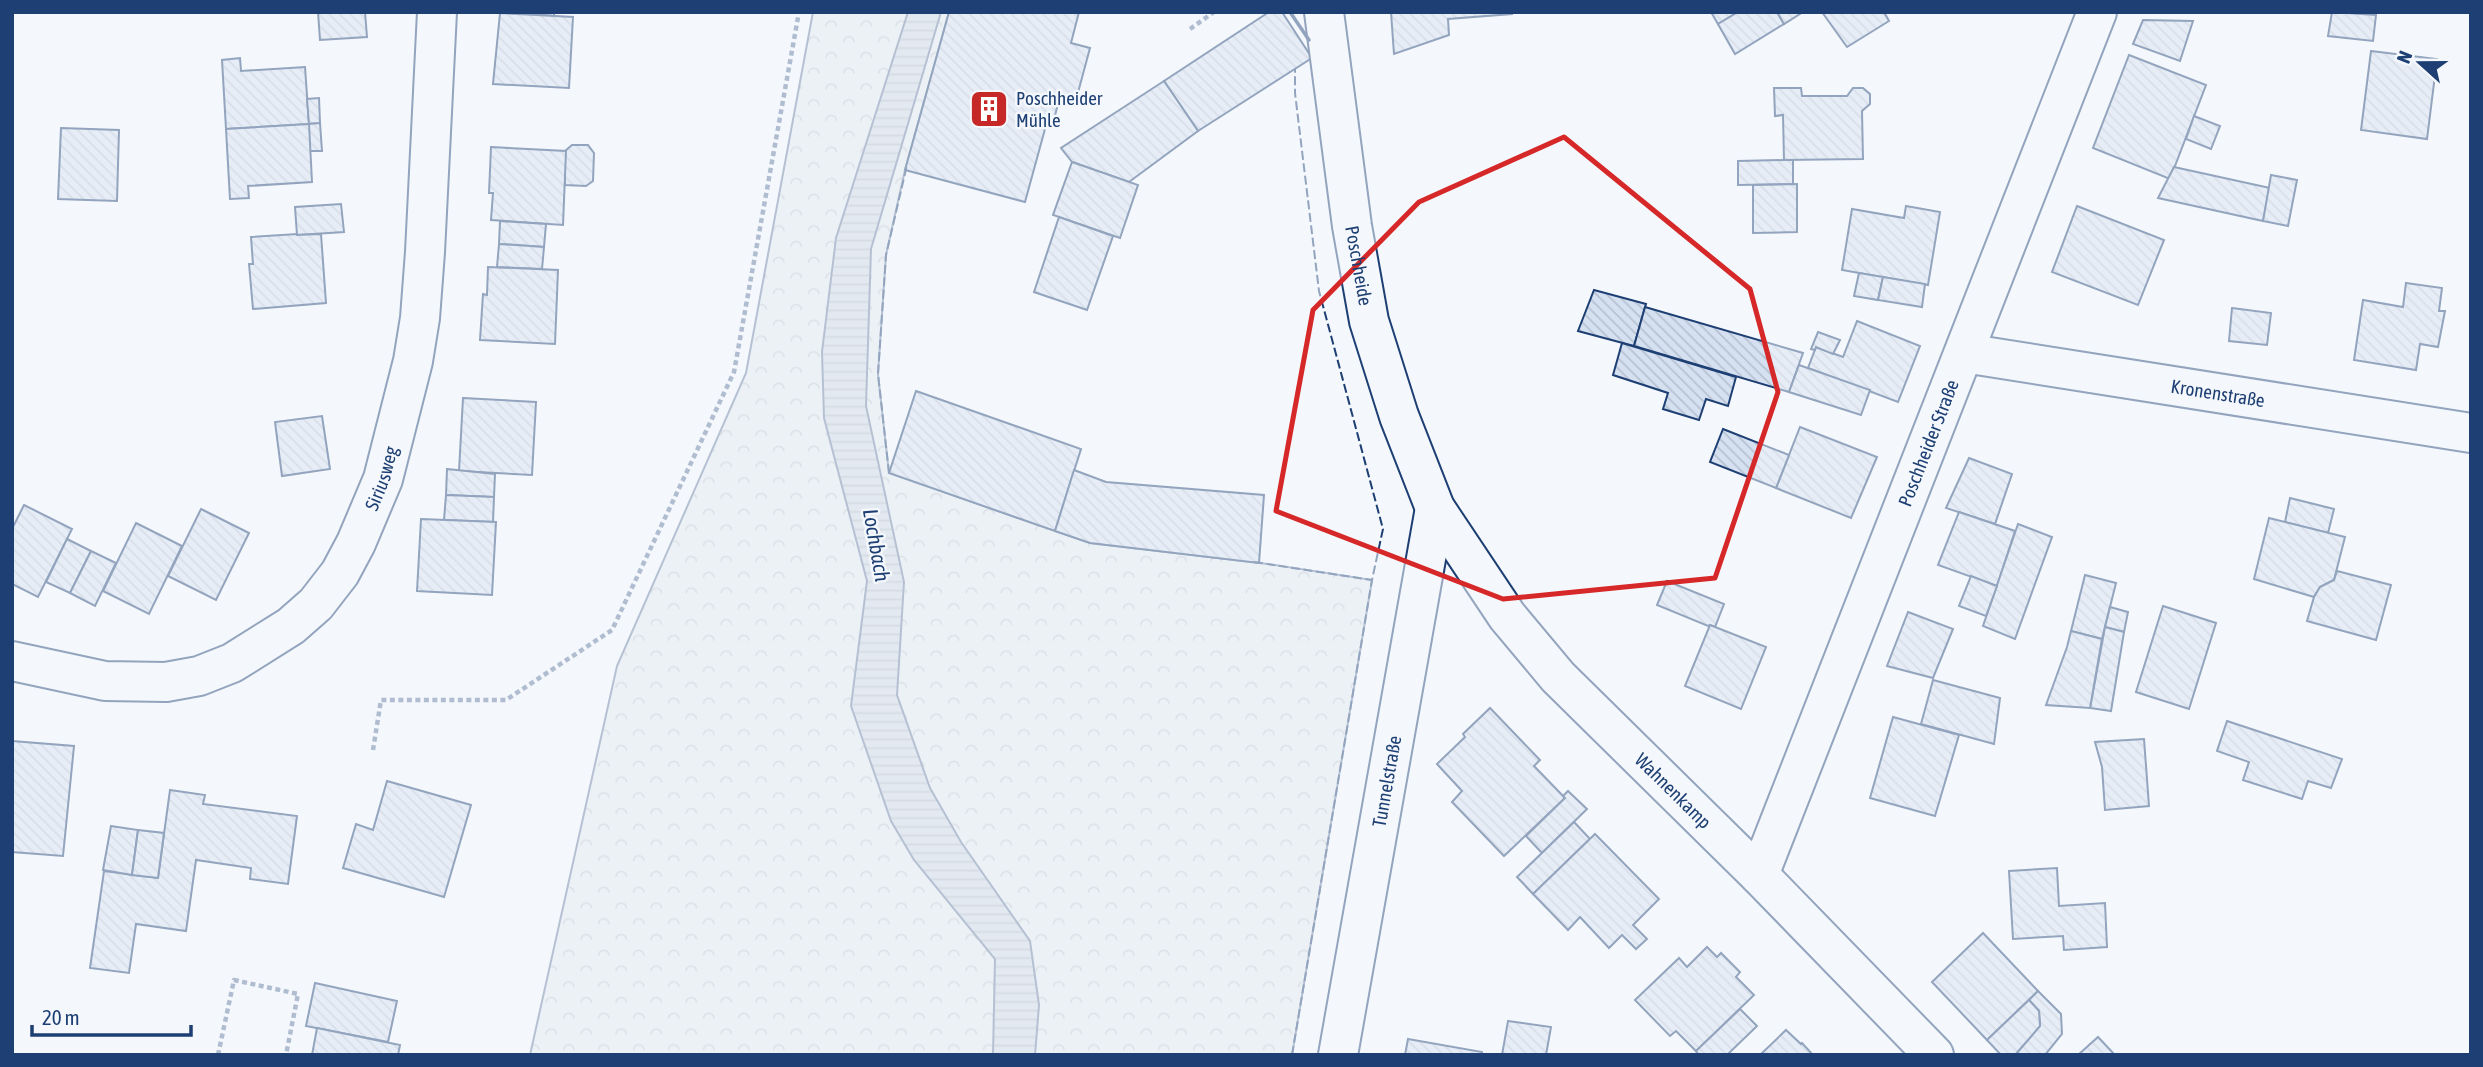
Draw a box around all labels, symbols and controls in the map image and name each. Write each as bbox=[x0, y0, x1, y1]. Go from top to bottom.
north arrow bbox=[2385, 28, 2455, 98]
text: N bbox=[2392, 48, 2416, 66]
place label: Poschheider Mühle bbox=[1016, 87, 1103, 131]
building icon: Poschheider Mühle bbox=[968, 88, 1010, 130]
street label: Poschheide bbox=[1341, 224, 1377, 307]
street label: Kronenstraße bbox=[2169, 375, 2266, 411]
street label: Poschheider Straße bbox=[1893, 376, 1963, 509]
street label: Siriusweg bbox=[360, 443, 402, 514]
water label: Lochbach bbox=[859, 507, 895, 583]
street label: Tunnelstraße bbox=[1368, 734, 1405, 829]
street label: Wahnenkamp bbox=[1631, 748, 1716, 833]
scale bar bbox=[32, 993, 191, 1038]
text: 20 m bbox=[42, 1005, 80, 1029]

